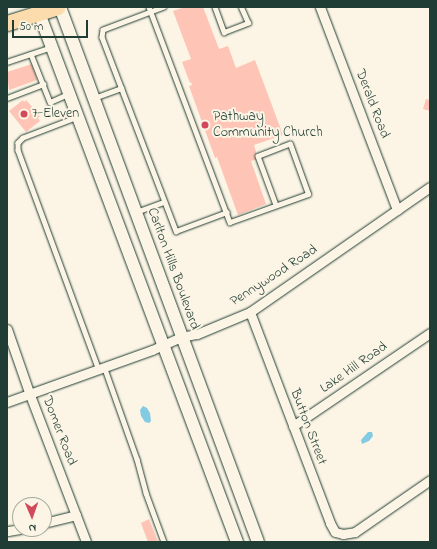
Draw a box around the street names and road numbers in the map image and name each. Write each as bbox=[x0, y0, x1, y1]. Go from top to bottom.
street label: Derald Road bbox=[351, 67, 393, 141]
street label: Carlton Hills Boulevard bbox=[143, 206, 203, 332]
street label: Pennywood Road bbox=[227, 242, 321, 310]
street label: Lake Hill Road bbox=[317, 339, 391, 397]
street label: Button Street bbox=[286, 387, 330, 467]
street label: Domer Road bbox=[38, 394, 80, 468]

